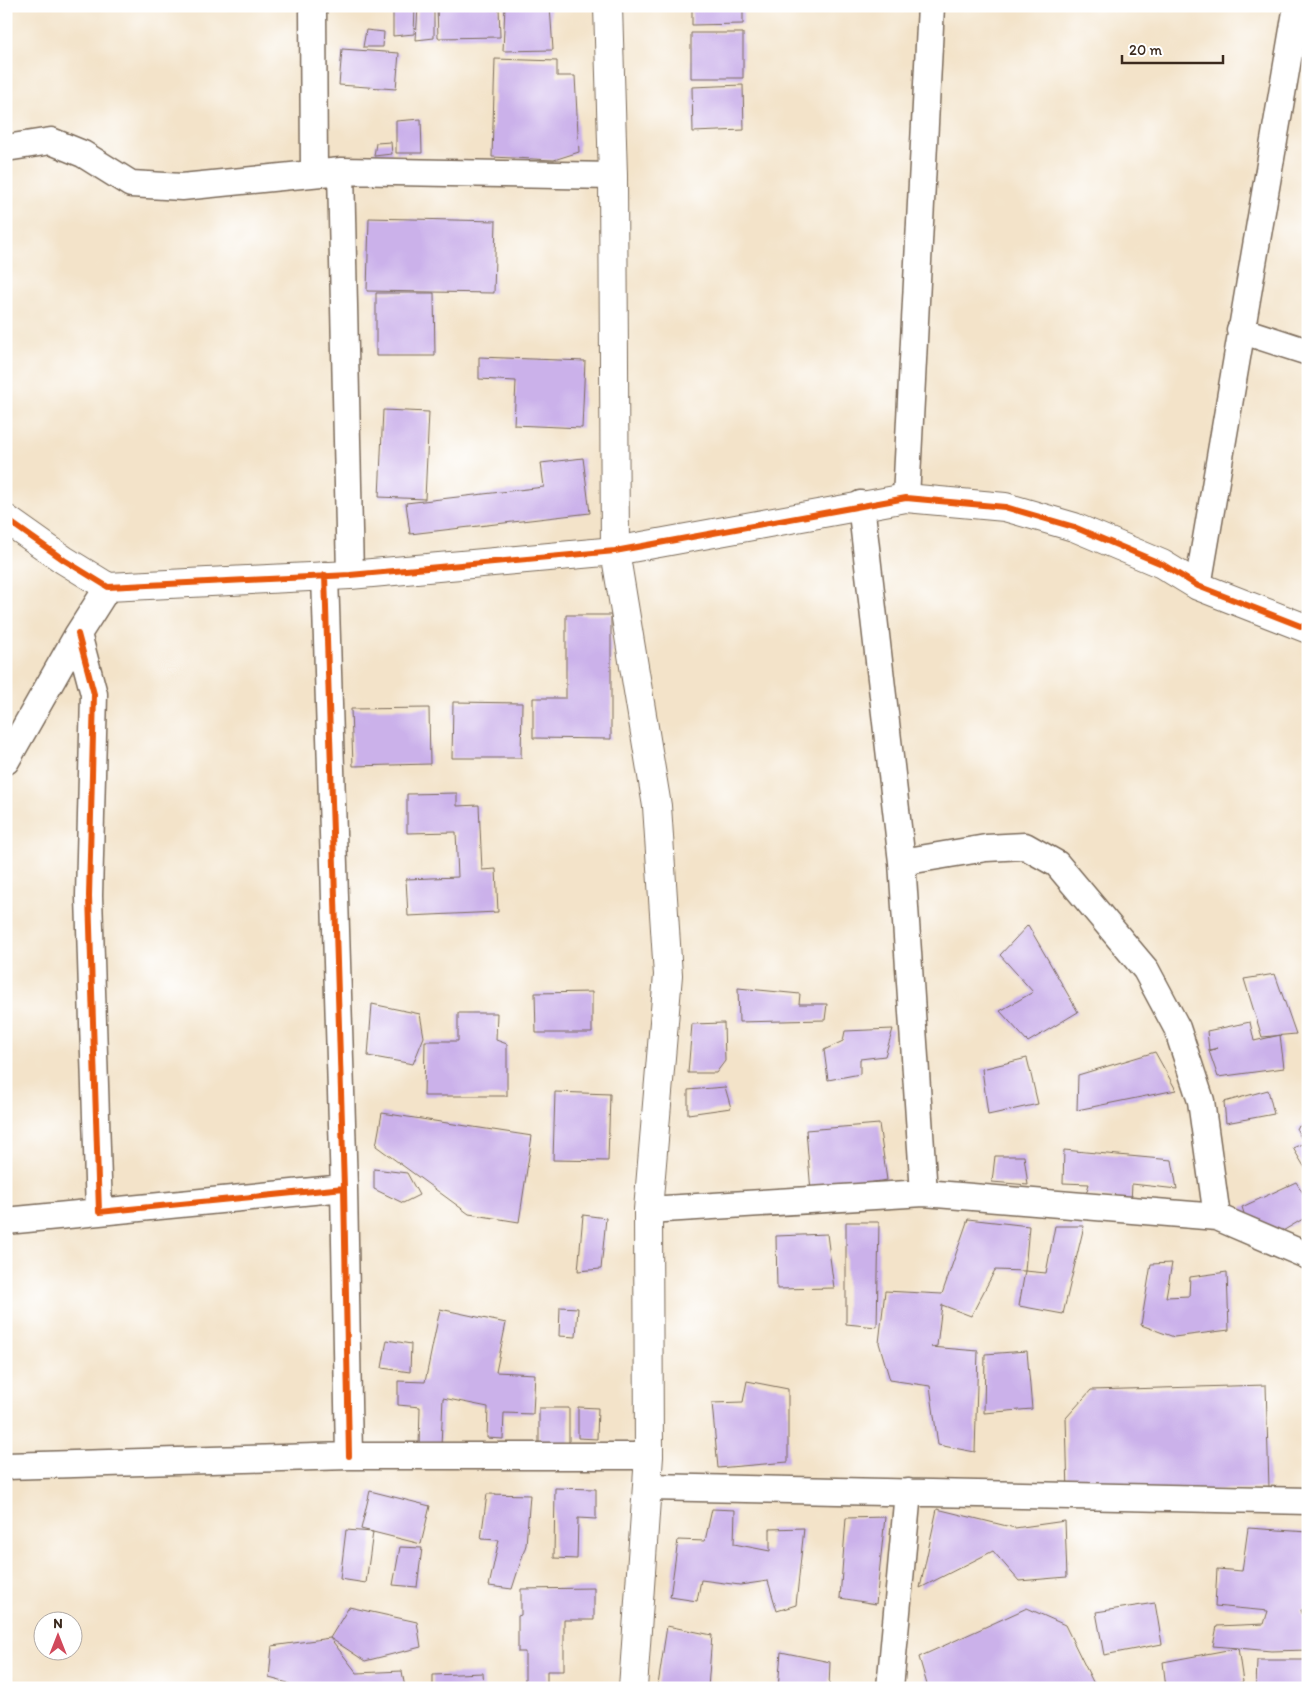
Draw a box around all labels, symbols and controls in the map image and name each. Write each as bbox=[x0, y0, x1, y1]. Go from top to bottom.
scale bar bbox=[1122, 32, 1223, 64]
text: 20 m bbox=[1129, 41, 1163, 59]
north arrow bbox=[32, 1612, 82, 1662]
text: N bbox=[53, 1615, 63, 1632]

